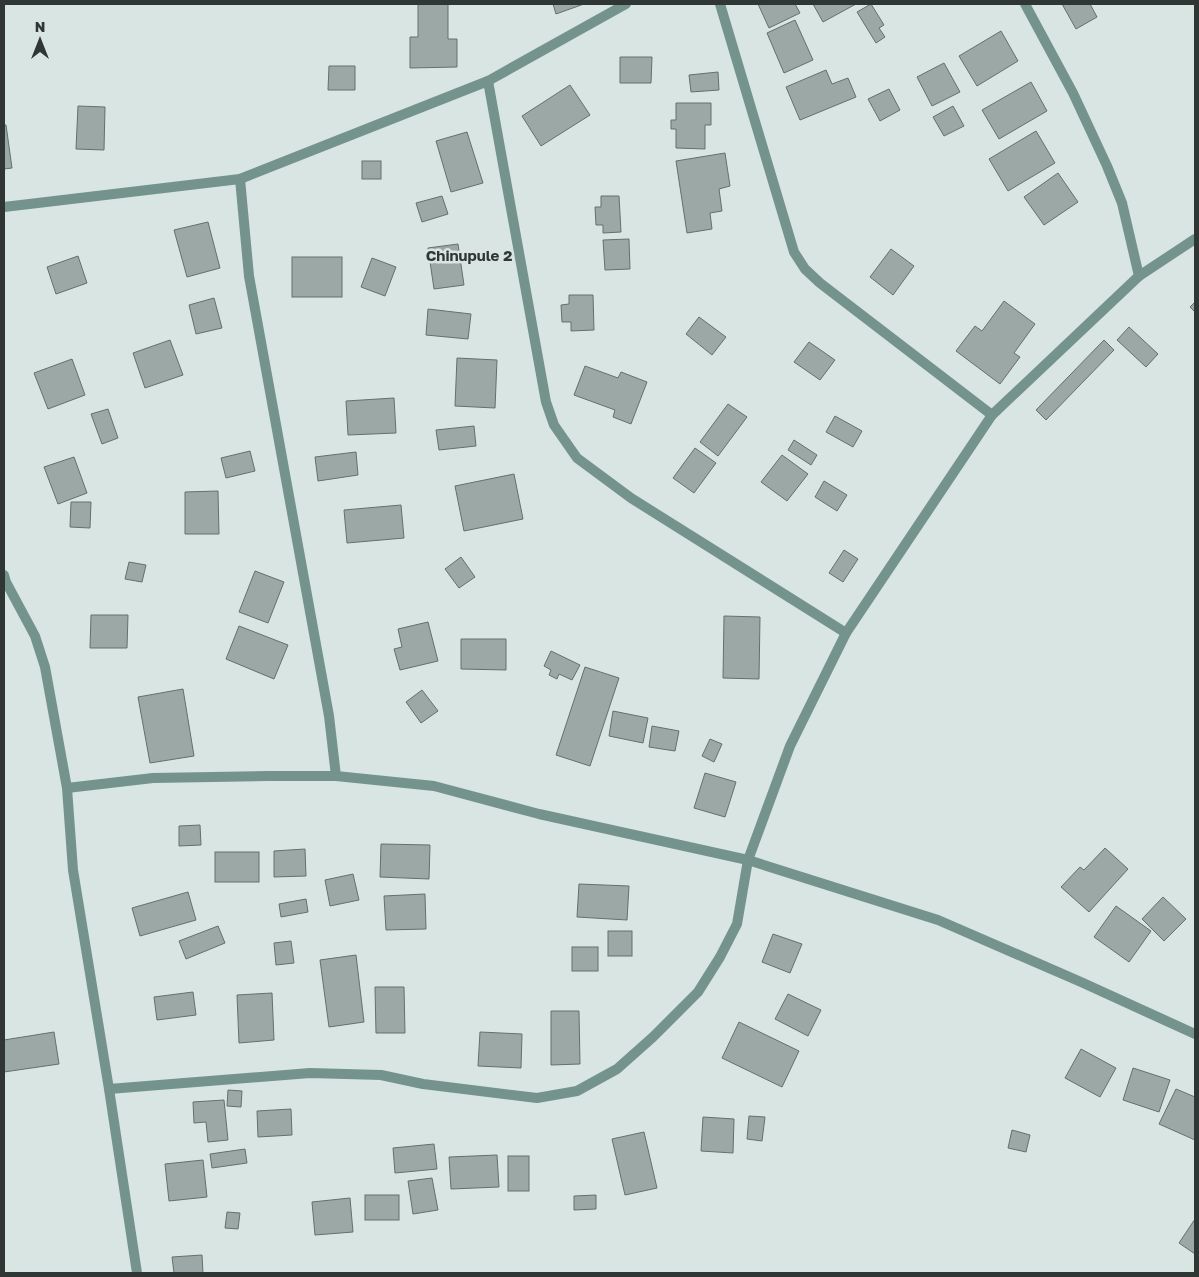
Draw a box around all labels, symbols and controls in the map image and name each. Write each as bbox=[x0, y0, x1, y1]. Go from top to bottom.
north arrow bbox=[15, 15, 65, 65]
text: N bbox=[35, 18, 45, 35]
district label: Chinupule 2 bbox=[426, 246, 512, 264]

